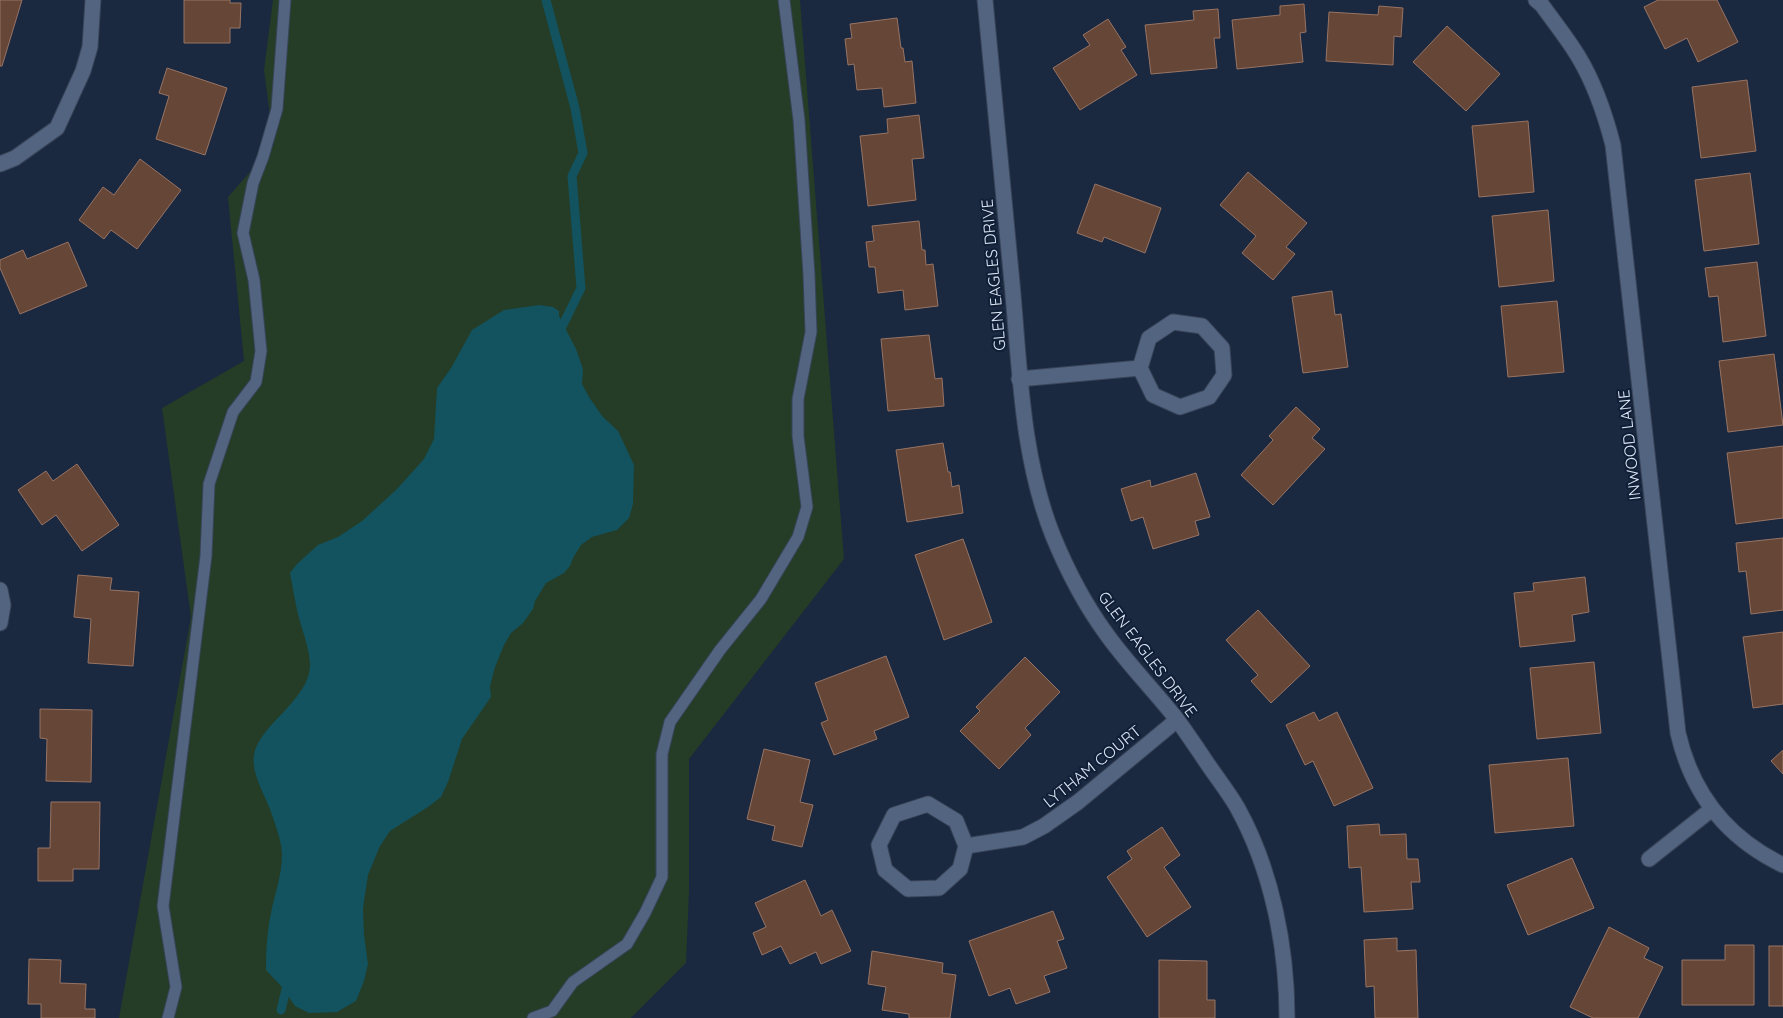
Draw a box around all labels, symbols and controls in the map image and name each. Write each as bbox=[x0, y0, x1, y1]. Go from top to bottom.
street label: GLEN EAGLES DRIVE bbox=[976, 198, 1010, 352]
street label: INWOOD LANE bbox=[1613, 389, 1645, 501]
street label: GLEN EAGLES DRIVE bbox=[1094, 587, 1202, 721]
street label: LYTHAM COURT bbox=[1039, 720, 1145, 812]

